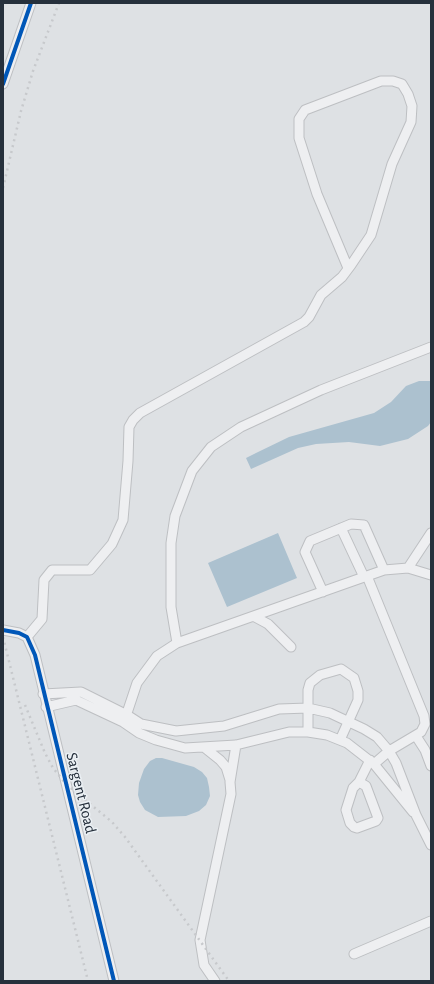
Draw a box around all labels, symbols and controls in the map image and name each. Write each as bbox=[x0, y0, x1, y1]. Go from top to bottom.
street label: Sargent Road bbox=[62, 751, 100, 835]

